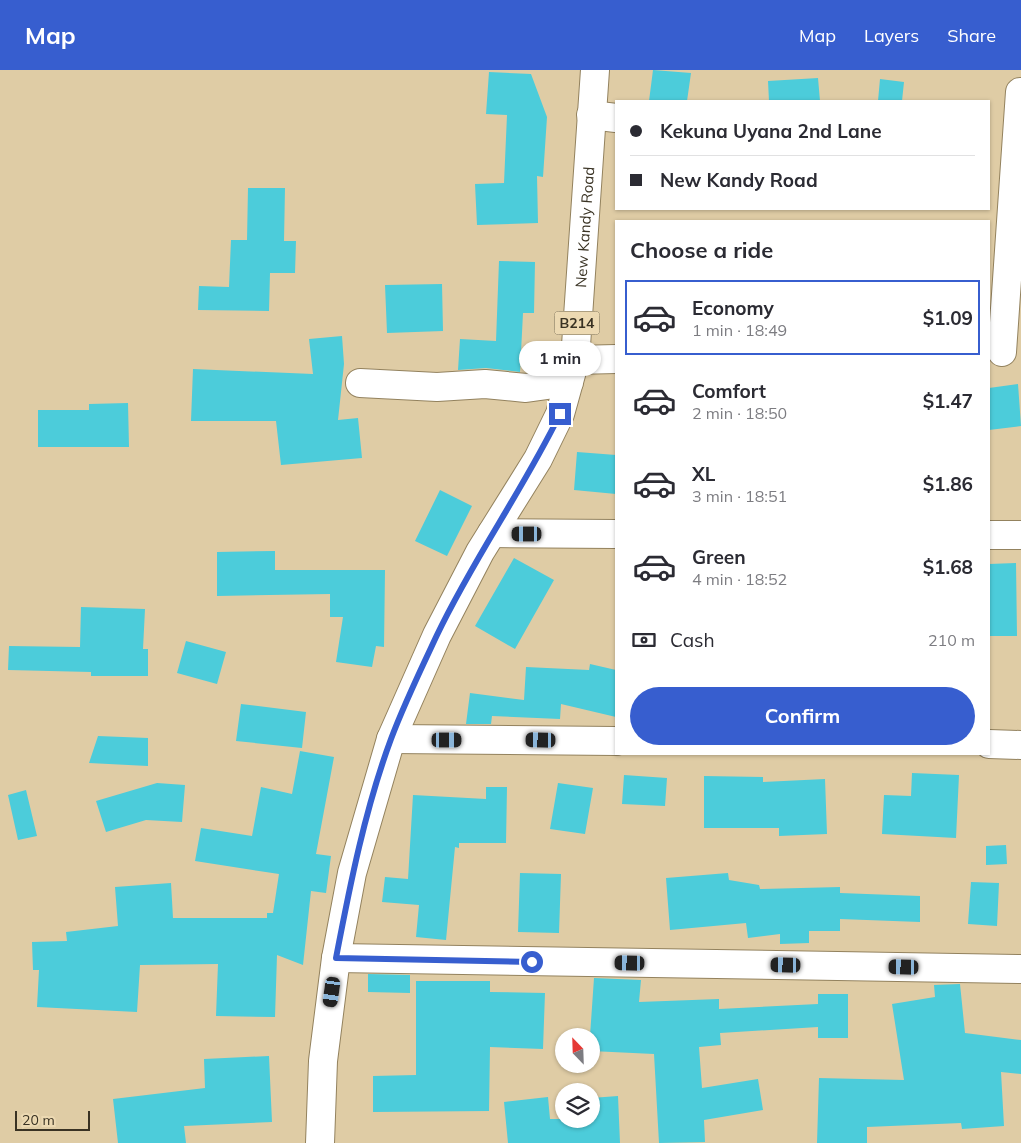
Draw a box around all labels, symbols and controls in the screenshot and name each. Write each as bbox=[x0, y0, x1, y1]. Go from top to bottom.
text: Map bbox=[25, 20, 76, 50]
text: Map bbox=[799, 24, 836, 47]
text: Layers bbox=[864, 24, 919, 47]
text: Share bbox=[947, 24, 996, 47]
text: Kekuna Uyana 2nd Lane bbox=[660, 119, 882, 143]
street label: New Kandy Road bbox=[571, 166, 598, 288]
text: New Kandy Road bbox=[660, 168, 818, 192]
text: Choose a ride bbox=[630, 236, 773, 264]
icon: car bbox=[632, 295, 677, 340]
text: Economy bbox=[692, 296, 774, 320]
text: $1.09 bbox=[923, 306, 973, 330]
road number: B214 bbox=[554, 312, 600, 334]
text: 1 min · 18:49 bbox=[692, 320, 787, 340]
callout: 1 min bbox=[519, 342, 601, 376]
text: 1 min bbox=[539, 348, 581, 368]
icon: car bbox=[632, 378, 677, 423]
text: Comfort bbox=[692, 379, 766, 403]
text: $1.47 bbox=[923, 389, 973, 413]
route end bbox=[549, 403, 571, 425]
text: 2 min · 18:50 bbox=[692, 403, 787, 423]
icon: car bbox=[632, 461, 677, 506]
text: XL bbox=[692, 462, 715, 486]
text: $1.86 bbox=[923, 472, 973, 496]
text: 3 min · 18:51 bbox=[692, 486, 787, 506]
car bbox=[512, 527, 542, 542]
icon: car bbox=[632, 544, 677, 589]
text: Green bbox=[692, 545, 746, 569]
text: $1.68 bbox=[923, 555, 973, 579]
text: 4 min · 18:52 bbox=[692, 569, 787, 589]
icon: cash bbox=[630, 626, 658, 654]
text: Cash bbox=[670, 628, 715, 652]
text: 210 m bbox=[928, 630, 975, 650]
button: Confirm bbox=[630, 687, 975, 745]
car bbox=[525, 732, 556, 748]
car bbox=[432, 733, 462, 748]
route start bbox=[521, 951, 543, 973]
car bbox=[614, 955, 645, 971]
car bbox=[770, 957, 801, 973]
car bbox=[888, 959, 919, 975]
car bbox=[322, 976, 341, 1008]
north arrow bbox=[555, 1028, 600, 1072]
map controls bbox=[555, 1028, 600, 1128]
button: layers bbox=[555, 1083, 600, 1128]
scale bar bbox=[15, 1108, 90, 1131]
text: 20 m bbox=[22, 1111, 55, 1129]

